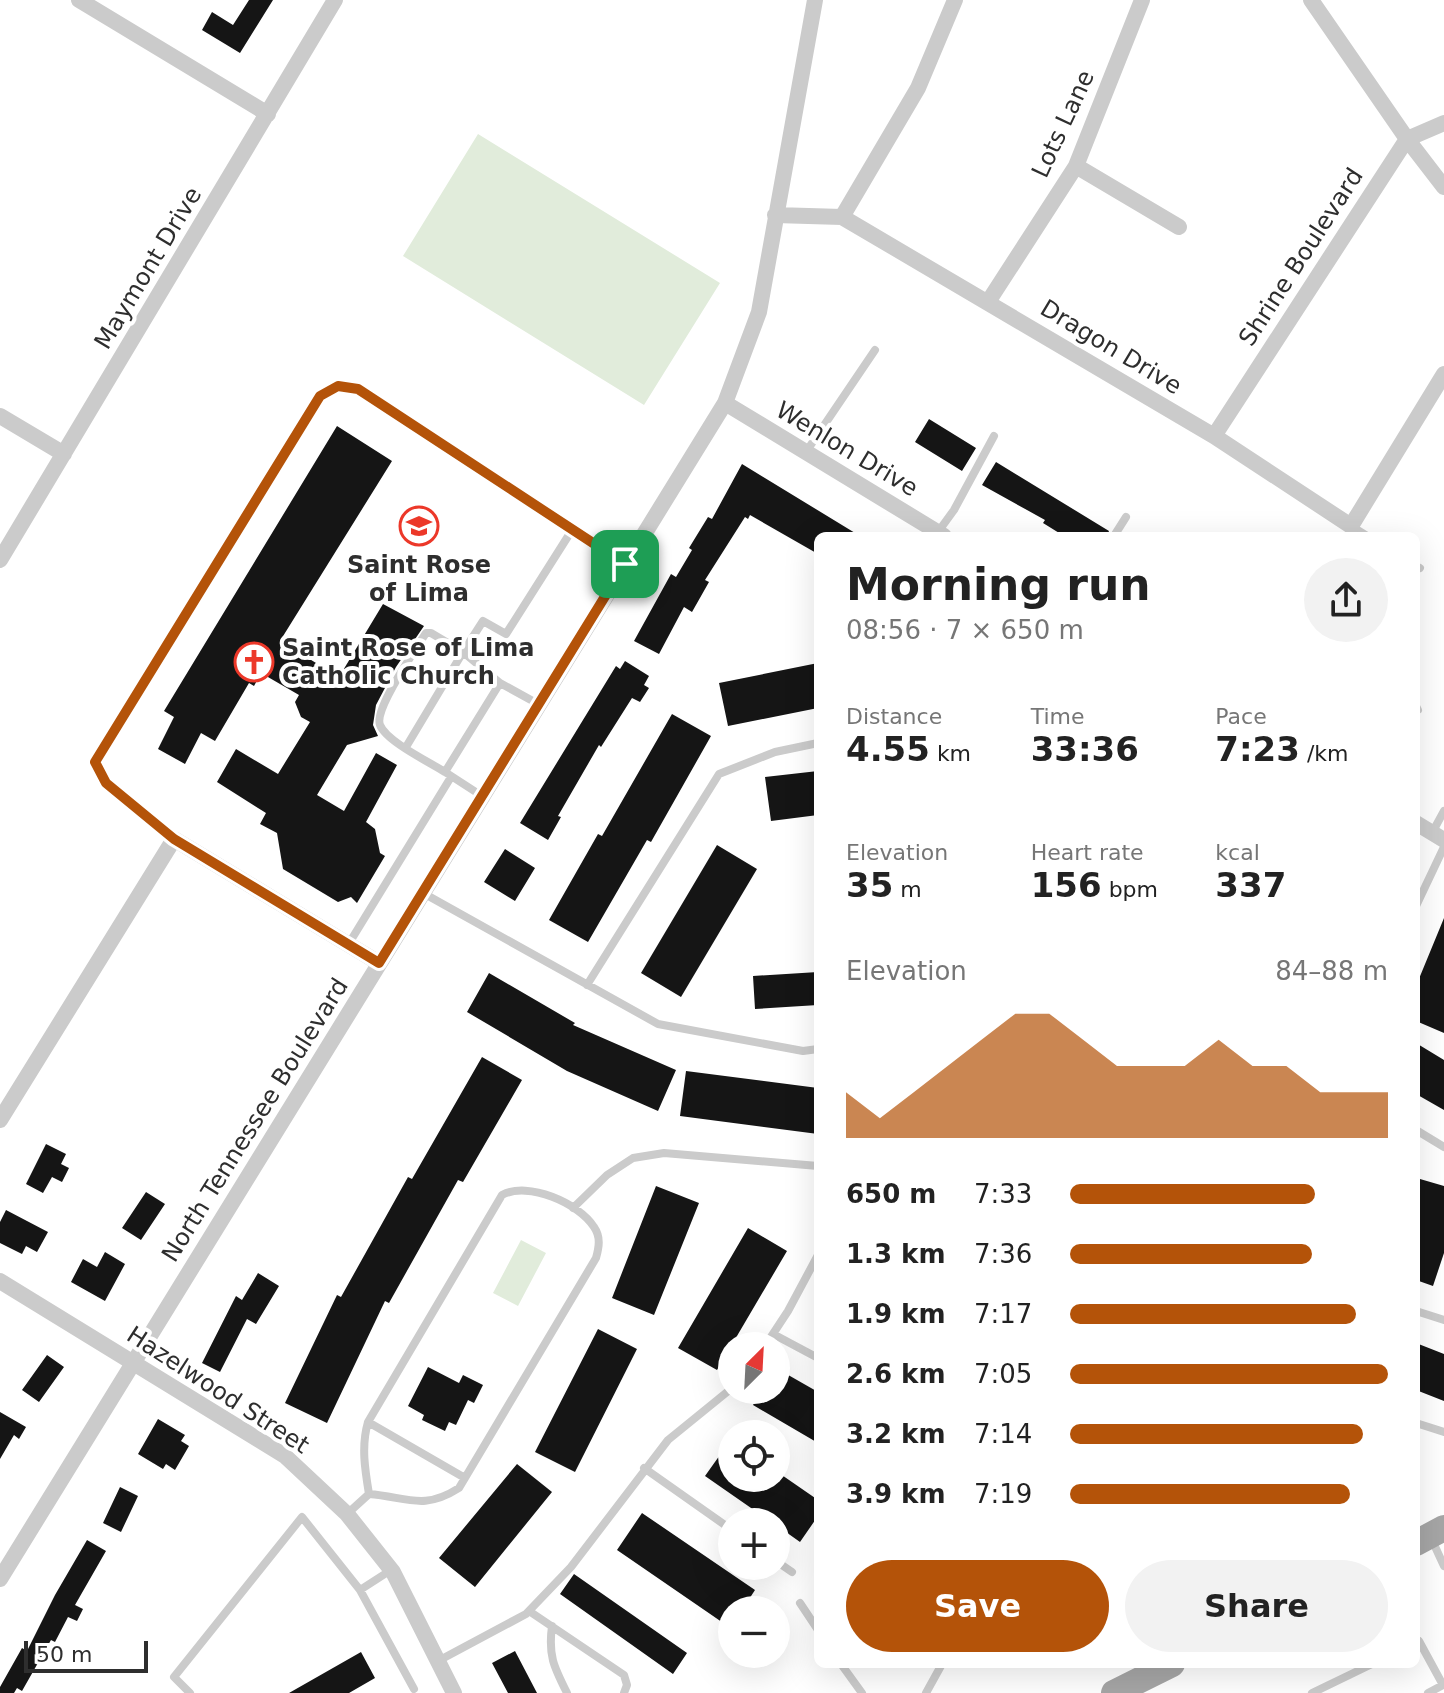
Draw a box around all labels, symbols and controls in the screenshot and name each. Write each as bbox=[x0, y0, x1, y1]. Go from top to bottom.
street label: Lots Lane bbox=[1026, 66, 1100, 182]
street label: Shrine Boulevard bbox=[1233, 163, 1369, 351]
street label: Maymont Drive bbox=[89, 182, 207, 354]
street label: Dragon Drive bbox=[1035, 294, 1187, 400]
street label: Wenlon Drive bbox=[771, 396, 923, 502]
school or university icon: Saint Rose of Lima bbox=[398, 505, 440, 547]
pin bbox=[591, 530, 659, 598]
icon: arrive bbox=[603, 542, 647, 586]
place label: Saint Rose of Lima bbox=[347, 551, 491, 607]
button: share bbox=[1304, 558, 1388, 642]
text: Morning run bbox=[846, 559, 1151, 610]
text: 08:56 · 7 × 650 m bbox=[846, 615, 1084, 645]
place label: Saint Rose of Lima Catholic Church bbox=[282, 634, 535, 690]
church icon: Saint Rose of Lima Catholic Church bbox=[233, 641, 275, 683]
text: Distance bbox=[846, 704, 942, 729]
text: Time bbox=[1031, 704, 1085, 729]
text: Pace bbox=[1215, 704, 1267, 729]
text: 4.55 bbox=[846, 729, 930, 769]
text: 33:36 bbox=[1031, 729, 1139, 769]
text: 7:23 bbox=[1215, 729, 1300, 769]
text: km bbox=[930, 741, 971, 766]
text: /km bbox=[1300, 741, 1348, 766]
text: Elevation bbox=[846, 840, 948, 865]
text: Heart rate bbox=[1031, 840, 1144, 865]
text: kcal bbox=[1215, 840, 1260, 865]
text: 35 bbox=[846, 865, 893, 905]
text: 156 bbox=[1031, 865, 1102, 905]
text: 337 bbox=[1215, 865, 1286, 905]
text: m bbox=[893, 877, 922, 902]
text: bpm bbox=[1102, 877, 1158, 902]
text: Elevation bbox=[846, 956, 967, 986]
text: 84–88 m bbox=[1275, 956, 1388, 986]
street label: North Tennessee Boulevard bbox=[156, 973, 354, 1267]
text: 650 m bbox=[846, 1179, 936, 1209]
text: 7:33 bbox=[974, 1179, 1032, 1209]
text: 1.3 km bbox=[846, 1239, 946, 1269]
text: 7:36 bbox=[974, 1239, 1032, 1269]
text: 1.9 km bbox=[846, 1299, 946, 1329]
text: 7:17 bbox=[974, 1299, 1032, 1329]
street label: Hazelwood Street bbox=[122, 1321, 314, 1459]
north arrow bbox=[718, 1332, 790, 1404]
map controls bbox=[718, 1332, 790, 1668]
text: 2.6 km bbox=[846, 1359, 946, 1389]
text: 7:05 bbox=[974, 1359, 1032, 1389]
text: 3.2 km bbox=[846, 1419, 946, 1449]
text: 7:14 bbox=[974, 1419, 1032, 1449]
button: locate bbox=[718, 1420, 790, 1492]
text: 3.9 km bbox=[846, 1479, 946, 1509]
text: 7:19 bbox=[974, 1479, 1032, 1509]
button: + bbox=[718, 1508, 790, 1580]
button: Save bbox=[846, 1560, 1109, 1652]
button: Share bbox=[1125, 1560, 1388, 1652]
button: − bbox=[718, 1596, 790, 1668]
scale bar bbox=[24, 1637, 148, 1673]
text: 50 m bbox=[36, 1642, 92, 1667]

